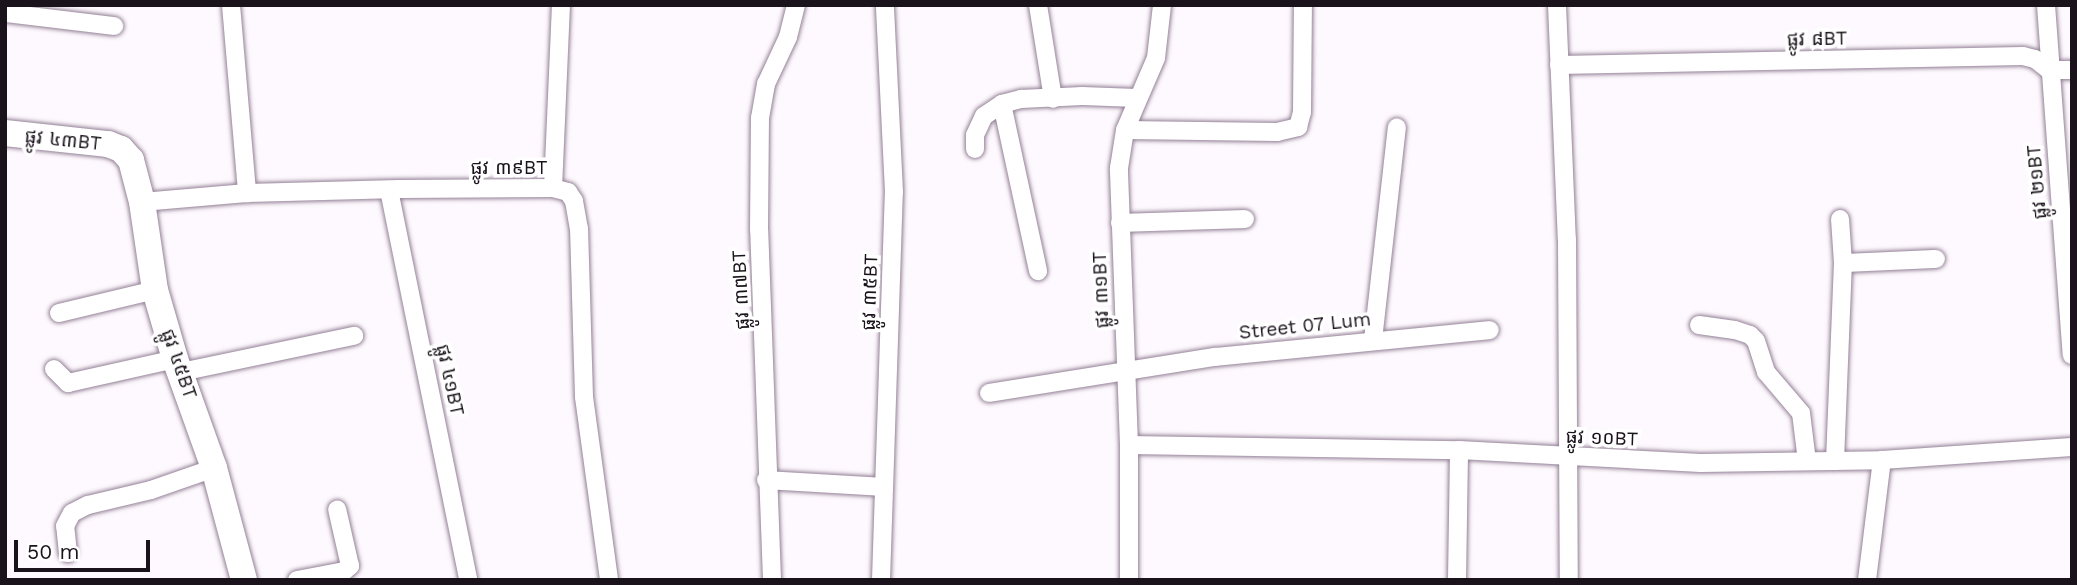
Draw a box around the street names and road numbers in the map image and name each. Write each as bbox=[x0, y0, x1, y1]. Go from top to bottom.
street label: ផ្លូវ ៨BT bbox=[1787, 27, 1847, 51]
street label: ផ្លូវ ៤៣BT bbox=[24, 125, 102, 155]
street label: ផ្លូវ ២១BT bbox=[2022, 144, 2052, 220]
street label: ផ្លូវ ៣៩BT bbox=[471, 157, 547, 179]
street label: ផ្លូវ ៣៧BT bbox=[728, 250, 754, 330]
street label: ផ្លូវ ៣១BT bbox=[1088, 251, 1114, 329]
street label: ផ្លូវ ៣៥BT bbox=[857, 253, 883, 331]
street label: Street 07 Lum bbox=[1238, 308, 1372, 344]
street label: ផ្លូវ ៤៥BT bbox=[156, 326, 202, 402]
street label: ផ្លូវ ៤១BT bbox=[431, 342, 469, 418]
street label: ផ្លូវ ១០BT bbox=[1565, 425, 1639, 451]

